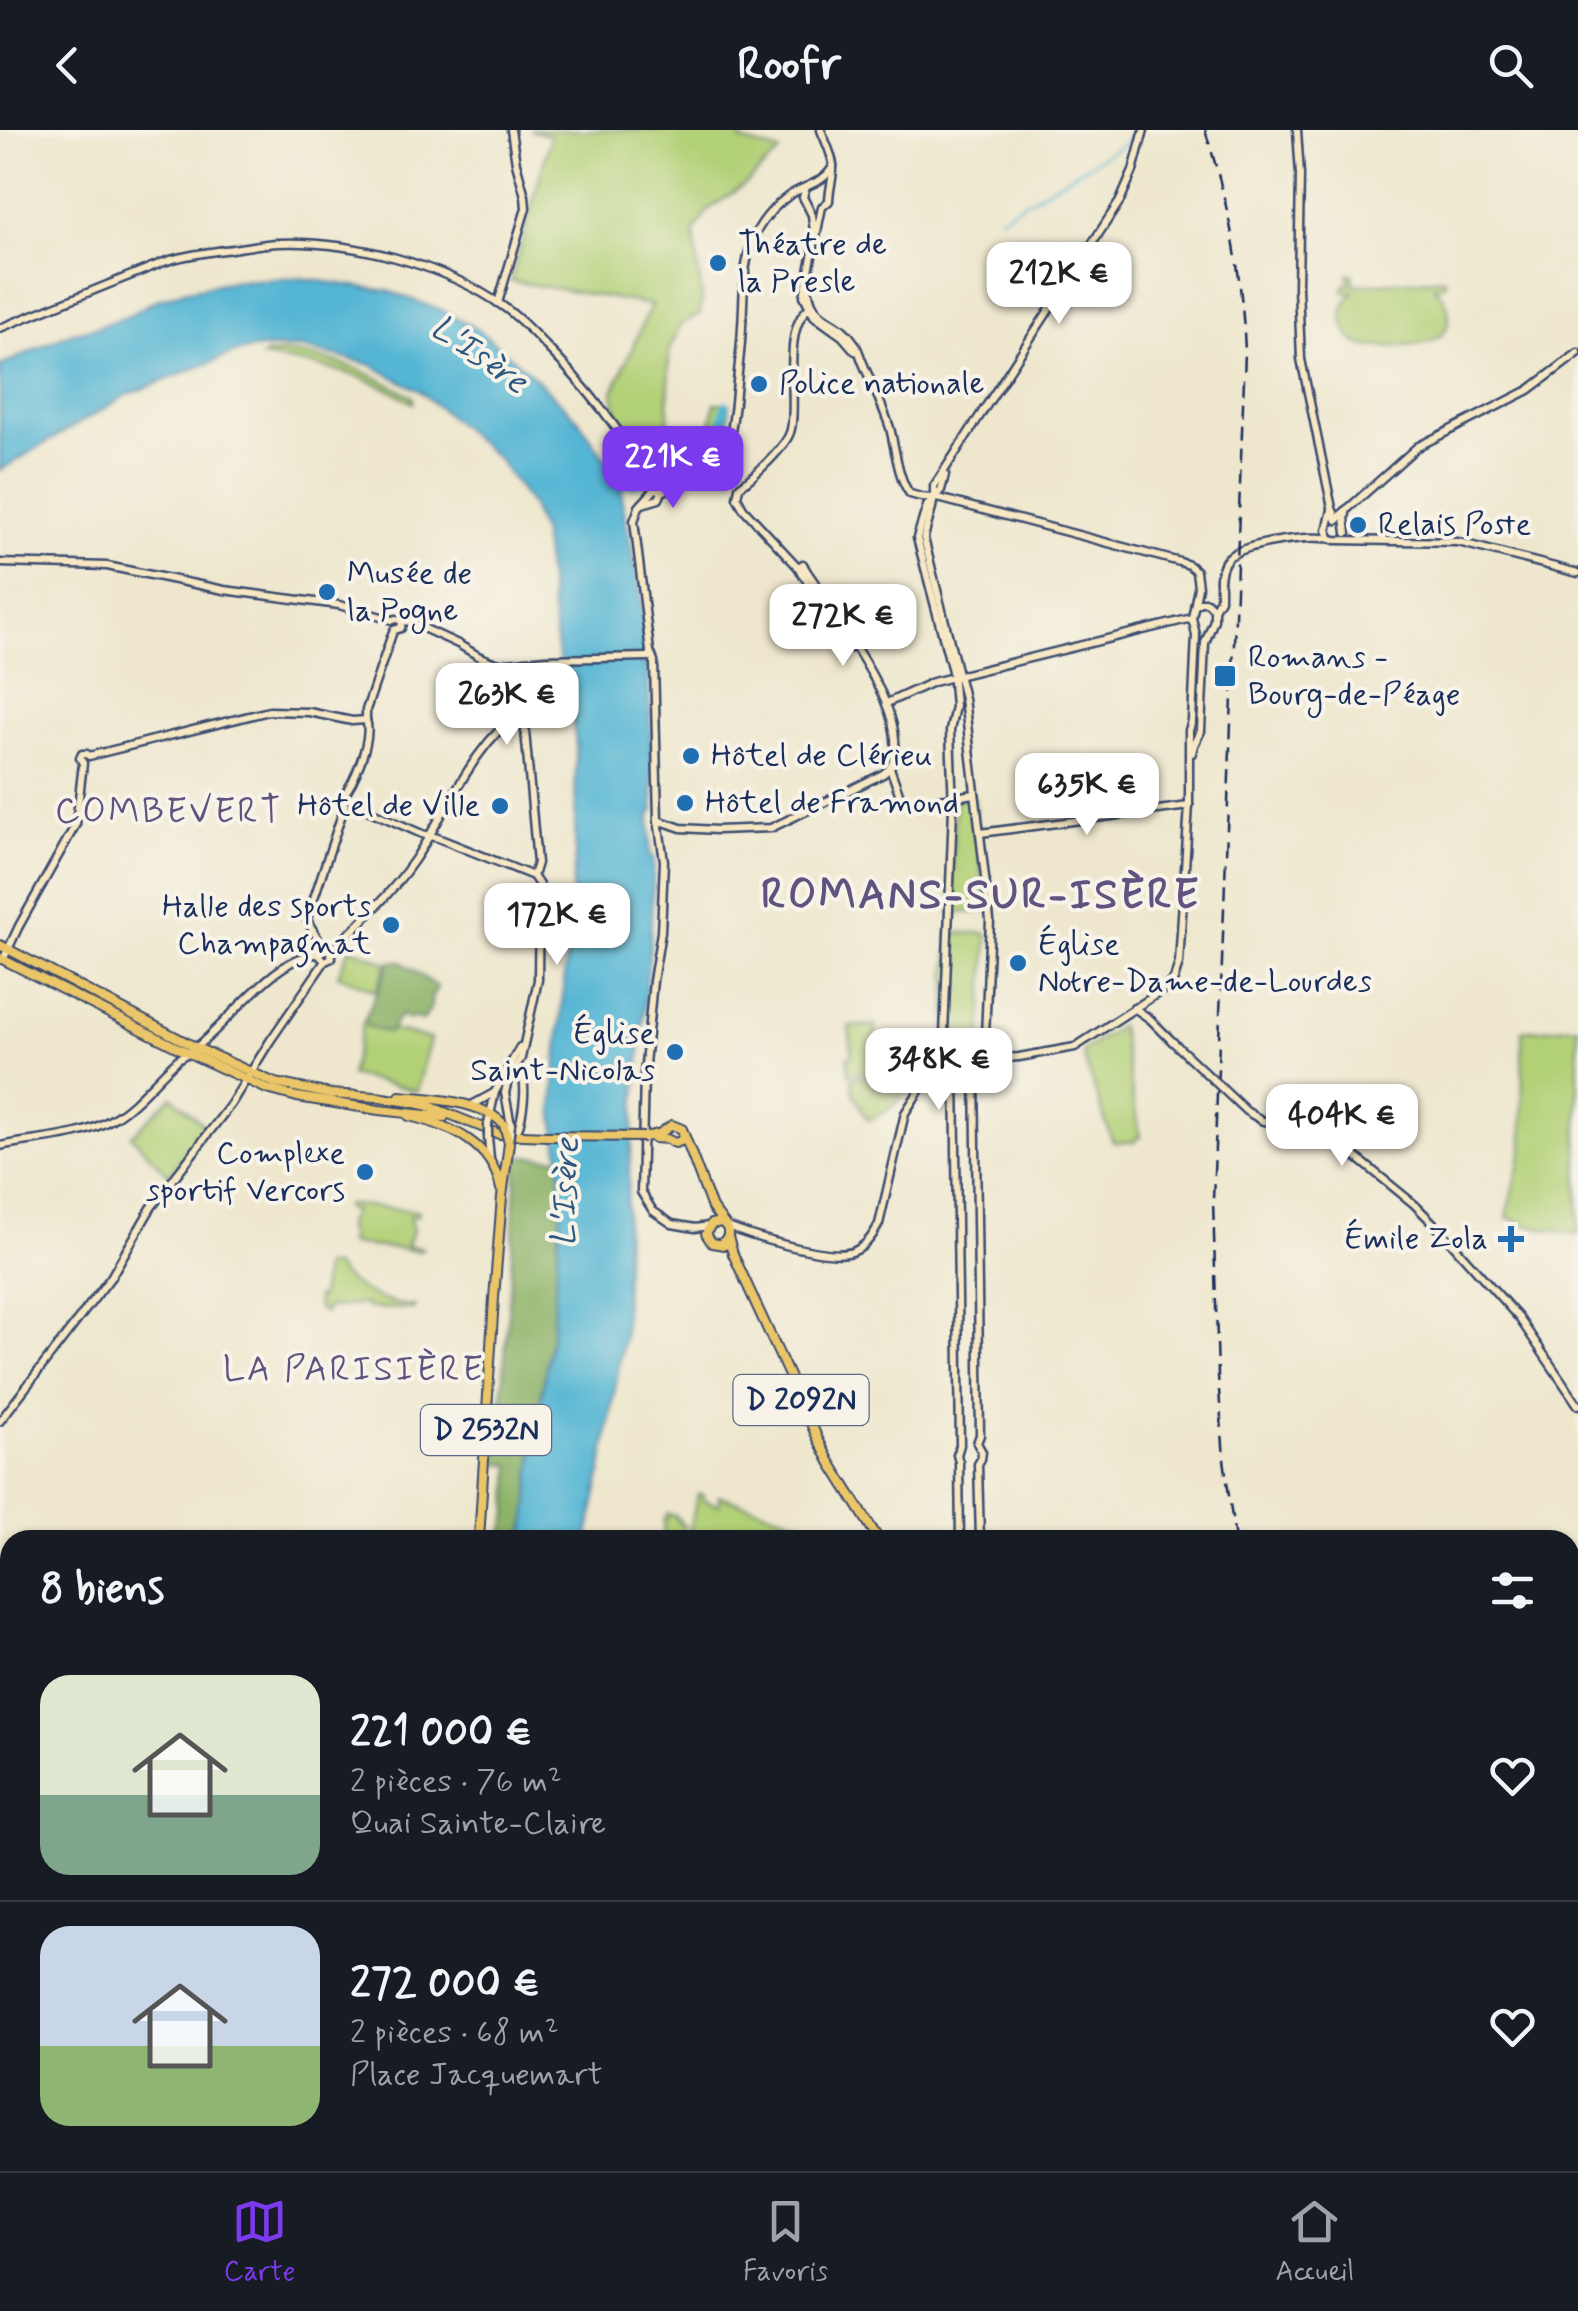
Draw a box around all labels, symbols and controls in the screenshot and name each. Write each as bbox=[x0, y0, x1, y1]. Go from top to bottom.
text: Roofr bbox=[737, 36, 841, 95]
icon: back bbox=[40, 38, 95, 93]
icon: search bbox=[1483, 38, 1538, 93]
place label: Théatre de la Presle bbox=[738, 224, 887, 303]
pin: 212K € bbox=[978, 242, 1140, 327]
marker: Théatre de la Presle bbox=[707, 252, 729, 274]
text: 212K € bbox=[1009, 253, 1109, 295]
water label: L'Isère bbox=[421, 305, 537, 405]
place label: Police nationale bbox=[779, 363, 984, 405]
marker: Police nationale bbox=[748, 373, 770, 395]
pin: 221K € bbox=[592, 426, 754, 511]
text: 221K € bbox=[624, 437, 722, 479]
place label: Relais Poste bbox=[1378, 504, 1531, 546]
marker: Relais Poste bbox=[1347, 514, 1369, 536]
place label: Musée de la Pogne bbox=[347, 553, 472, 634]
marker: Musée de la Pogne bbox=[316, 581, 338, 603]
pin: 272K € bbox=[762, 584, 924, 669]
text: 272K € bbox=[791, 595, 895, 637]
place label: Romans - Bourg-de-Péage bbox=[1248, 637, 1460, 718]
pin: 263K € bbox=[426, 663, 588, 748]
marker: Romans - Bourg-de-Péage bbox=[1212, 663, 1238, 689]
text: 263K € bbox=[458, 674, 556, 716]
place label: Hôtel de Clérieu bbox=[711, 735, 932, 777]
marker: Hôtel de Clérieu bbox=[680, 745, 702, 767]
pin: 635K € bbox=[1006, 753, 1168, 838]
text: 635K € bbox=[1037, 764, 1137, 806]
place label: Hôtel de Framond bbox=[705, 782, 959, 824]
place label: Hôtel de Ville bbox=[297, 785, 480, 827]
district label: COMBEVERT bbox=[55, 789, 283, 835]
marker: Hôtel de Framond bbox=[674, 792, 696, 814]
marker: Hôtel de Ville bbox=[489, 795, 511, 817]
district label: ROMANS-SUR-ISÈRE bbox=[761, 869, 1201, 924]
pin: 172K € bbox=[476, 883, 638, 968]
place label: Halle des sports Champagnat bbox=[162, 886, 371, 968]
text: 172K € bbox=[506, 894, 608, 936]
marker: Halle des sports Champagnat bbox=[380, 914, 402, 936]
place label: Église Notre-Dame-de-Lourdes bbox=[1038, 924, 1372, 1003]
marker: Église Notre-Dame-de-Lourdes bbox=[1007, 952, 1029, 974]
place label: Église Saint-Nicolas bbox=[470, 1013, 655, 1092]
pin: 348K € bbox=[858, 1028, 1020, 1113]
text: 348K € bbox=[887, 1039, 991, 1081]
marker: Église Saint-Nicolas bbox=[664, 1041, 686, 1063]
pin: 404K € bbox=[1261, 1084, 1423, 1169]
text: 404K € bbox=[1288, 1095, 1396, 1137]
place label: Complexe sportif Vercors bbox=[146, 1133, 345, 1212]
water label: L'Isère bbox=[541, 1136, 591, 1247]
marker: Complexe sportif Vercors bbox=[354, 1161, 376, 1183]
place label: Émile Zola bbox=[1344, 1218, 1488, 1260]
marker: Émile Zola bbox=[1498, 1226, 1524, 1252]
district label: LA PARISIÈRE bbox=[223, 1347, 485, 1393]
road number: D 2092N bbox=[734, 1375, 868, 1425]
road number: D 2532N bbox=[421, 1405, 551, 1455]
text: 8 biens bbox=[40, 1563, 164, 1618]
icon: filters bbox=[1485, 1563, 1540, 1618]
text: 221 000 € bbox=[350, 1706, 532, 1761]
icon: home bbox=[120, 1715, 240, 1835]
icon: heart bbox=[1485, 1748, 1540, 1803]
text: 2 pièces · 76 m² bbox=[350, 1761, 562, 1803]
text: Quai Sainte-Claire bbox=[350, 1803, 606, 1845]
text: 272 000 € bbox=[350, 1957, 540, 2012]
icon: home bbox=[120, 1966, 240, 2086]
icon: heart bbox=[1485, 1999, 1540, 2054]
text: 2 pièces · 68 m² bbox=[350, 2012, 559, 2054]
text: Place Jacquemart bbox=[350, 2054, 603, 2096]
tab: Carte bbox=[224, 2194, 296, 2291]
tab: Favoris bbox=[743, 2194, 828, 2291]
tab: Accueil bbox=[1276, 2194, 1354, 2291]

